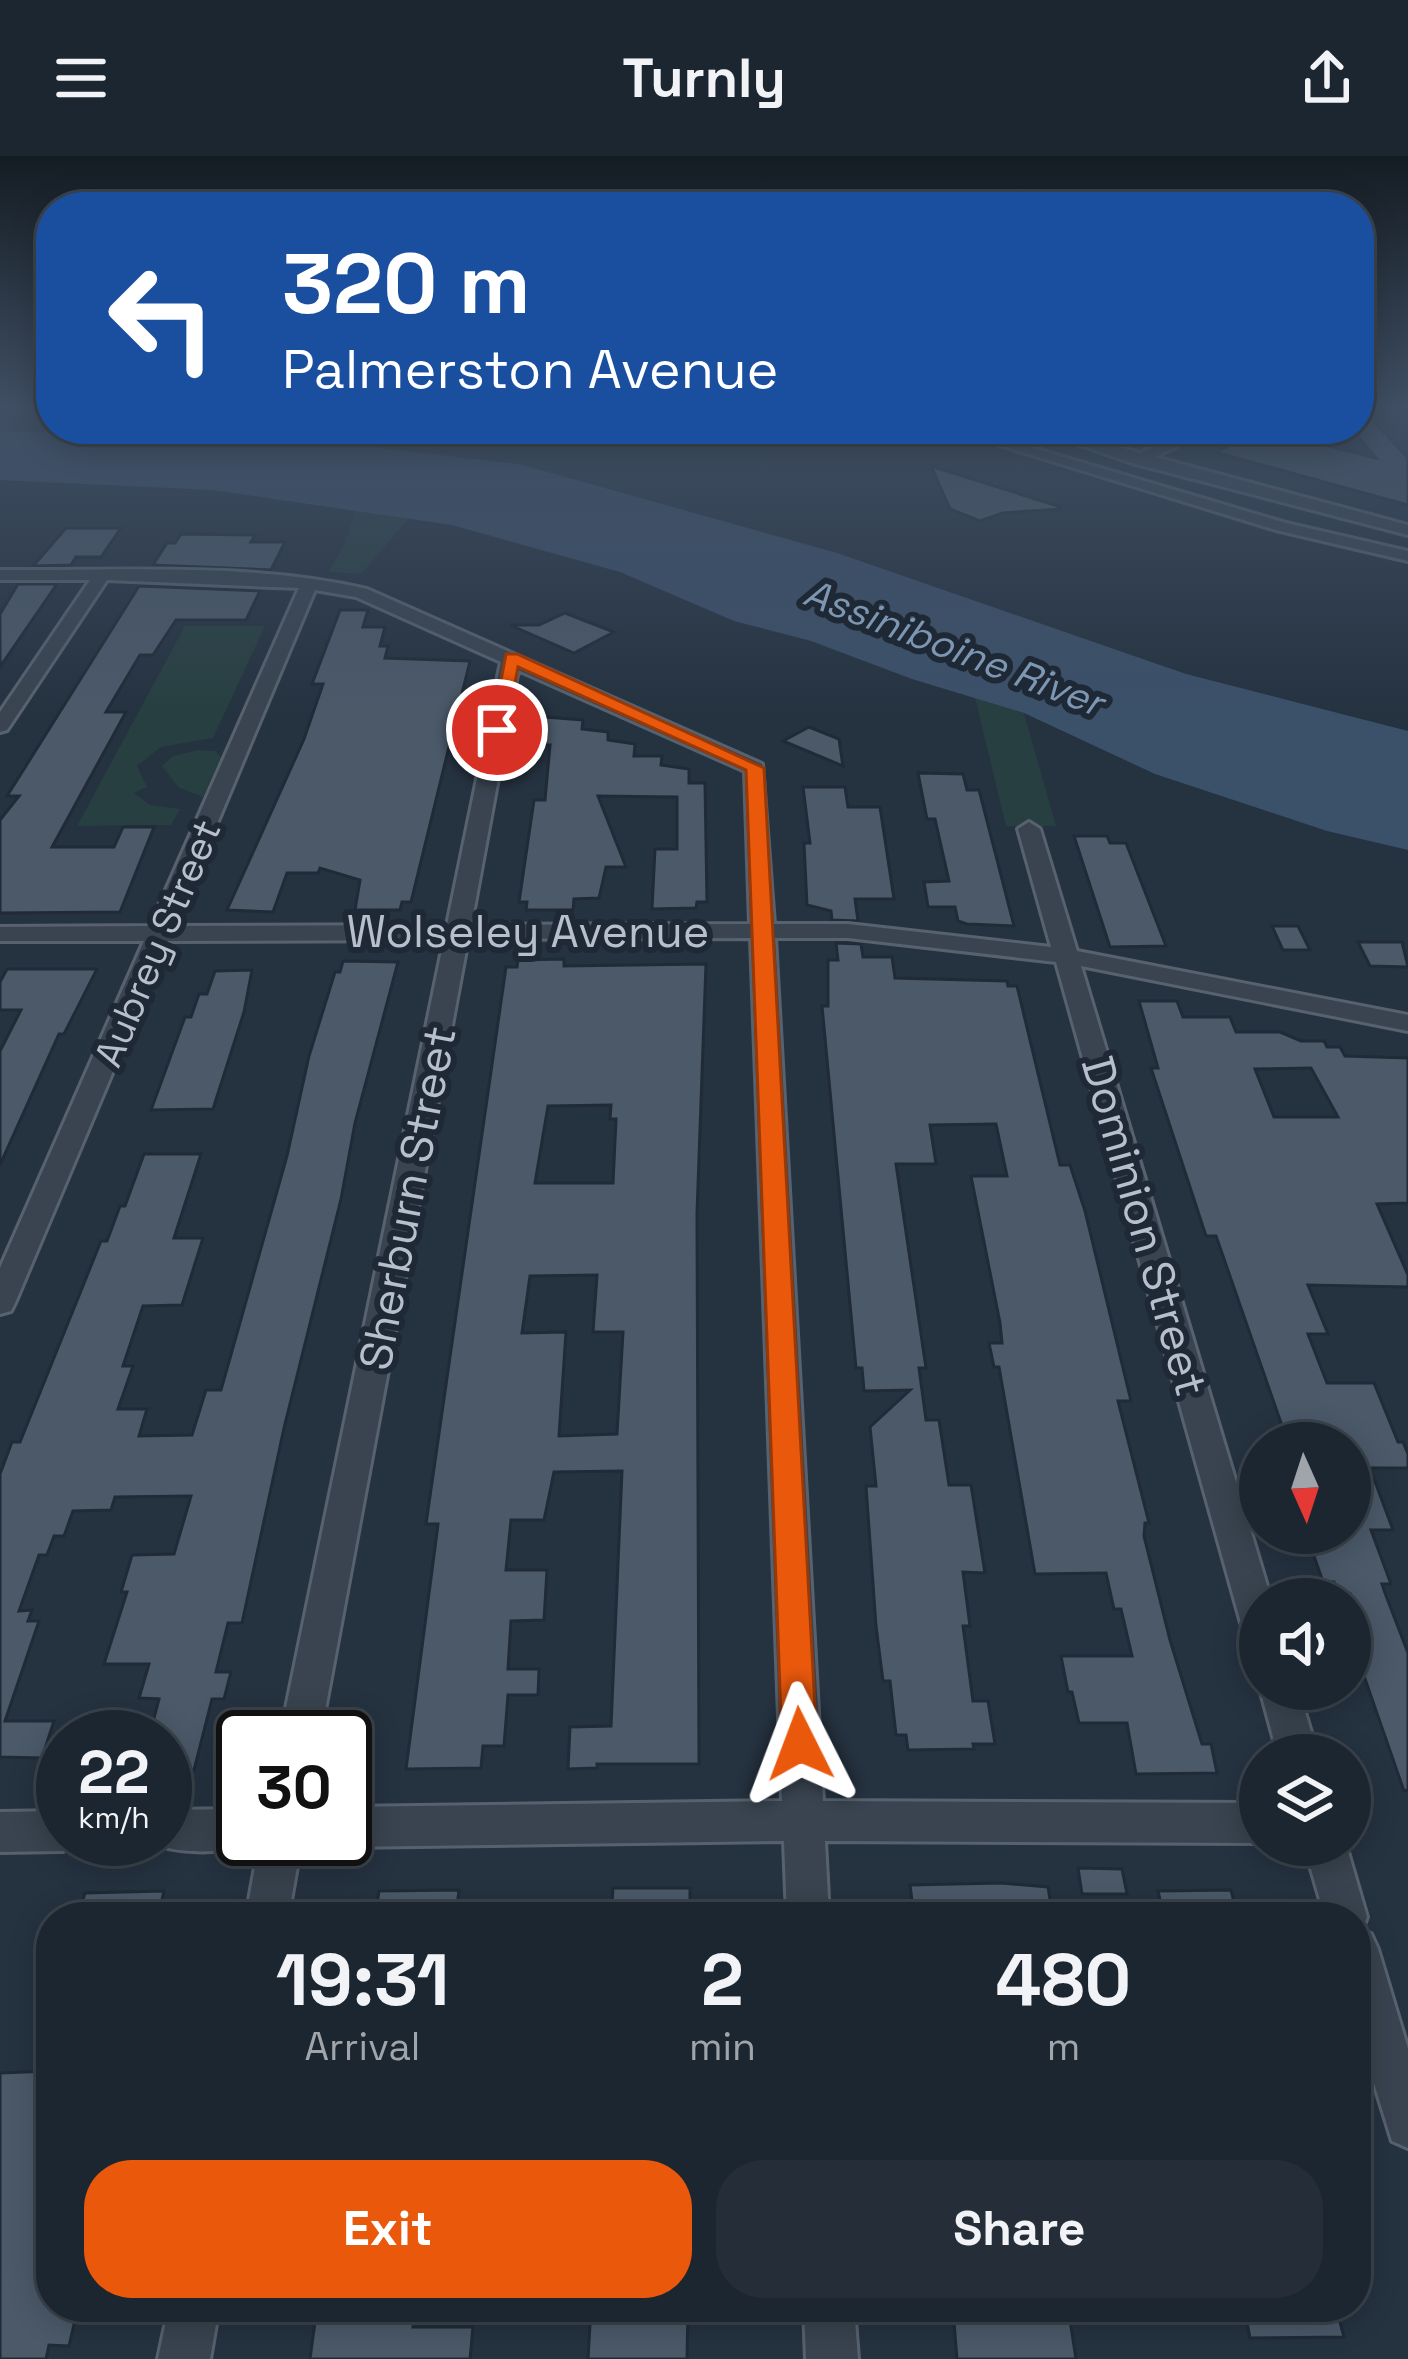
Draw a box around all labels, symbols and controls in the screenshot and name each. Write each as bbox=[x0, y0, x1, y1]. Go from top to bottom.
text: Turnly bbox=[622, 44, 786, 113]
icon: menu bbox=[48, 45, 114, 111]
icon: share bbox=[1294, 45, 1360, 111]
text: 320 m bbox=[282, 230, 530, 338]
icon: left bbox=[84, 240, 240, 396]
text: Palmerston Avenue bbox=[282, 335, 778, 404]
water label: Assiniboine River bbox=[797, 568, 1114, 729]
pin bbox=[446, 679, 548, 781]
icon: arrive bbox=[464, 697, 530, 763]
street label: Aubrey Street bbox=[83, 812, 232, 1074]
street label: Wolseley Avenue bbox=[346, 903, 710, 960]
street label: Sherburn Street bbox=[346, 1021, 469, 1375]
street label: Dominion Street bbox=[1069, 1050, 1220, 1402]
north arrow bbox=[1239, 1422, 1371, 1554]
map controls bbox=[1239, 1422, 1371, 1866]
button: sound bbox=[1239, 1578, 1371, 1710]
position arrow bbox=[737, 1681, 863, 1807]
speed limit sign: 30 bbox=[216, 1710, 372, 1866]
text: 22 bbox=[78, 1734, 150, 1811]
button: layers bbox=[1239, 1734, 1371, 1866]
text: km/h bbox=[78, 1798, 150, 1837]
text: 19:31 bbox=[276, 1934, 449, 2026]
text: 2 bbox=[701, 1934, 744, 2026]
text: 480 bbox=[996, 1934, 1131, 2026]
text: Arrival bbox=[304, 2022, 420, 2071]
text: min bbox=[689, 2022, 756, 2071]
text: m bbox=[1047, 2022, 1080, 2071]
button: Exit bbox=[84, 2160, 692, 2298]
button: Share bbox=[716, 2160, 1323, 2298]

